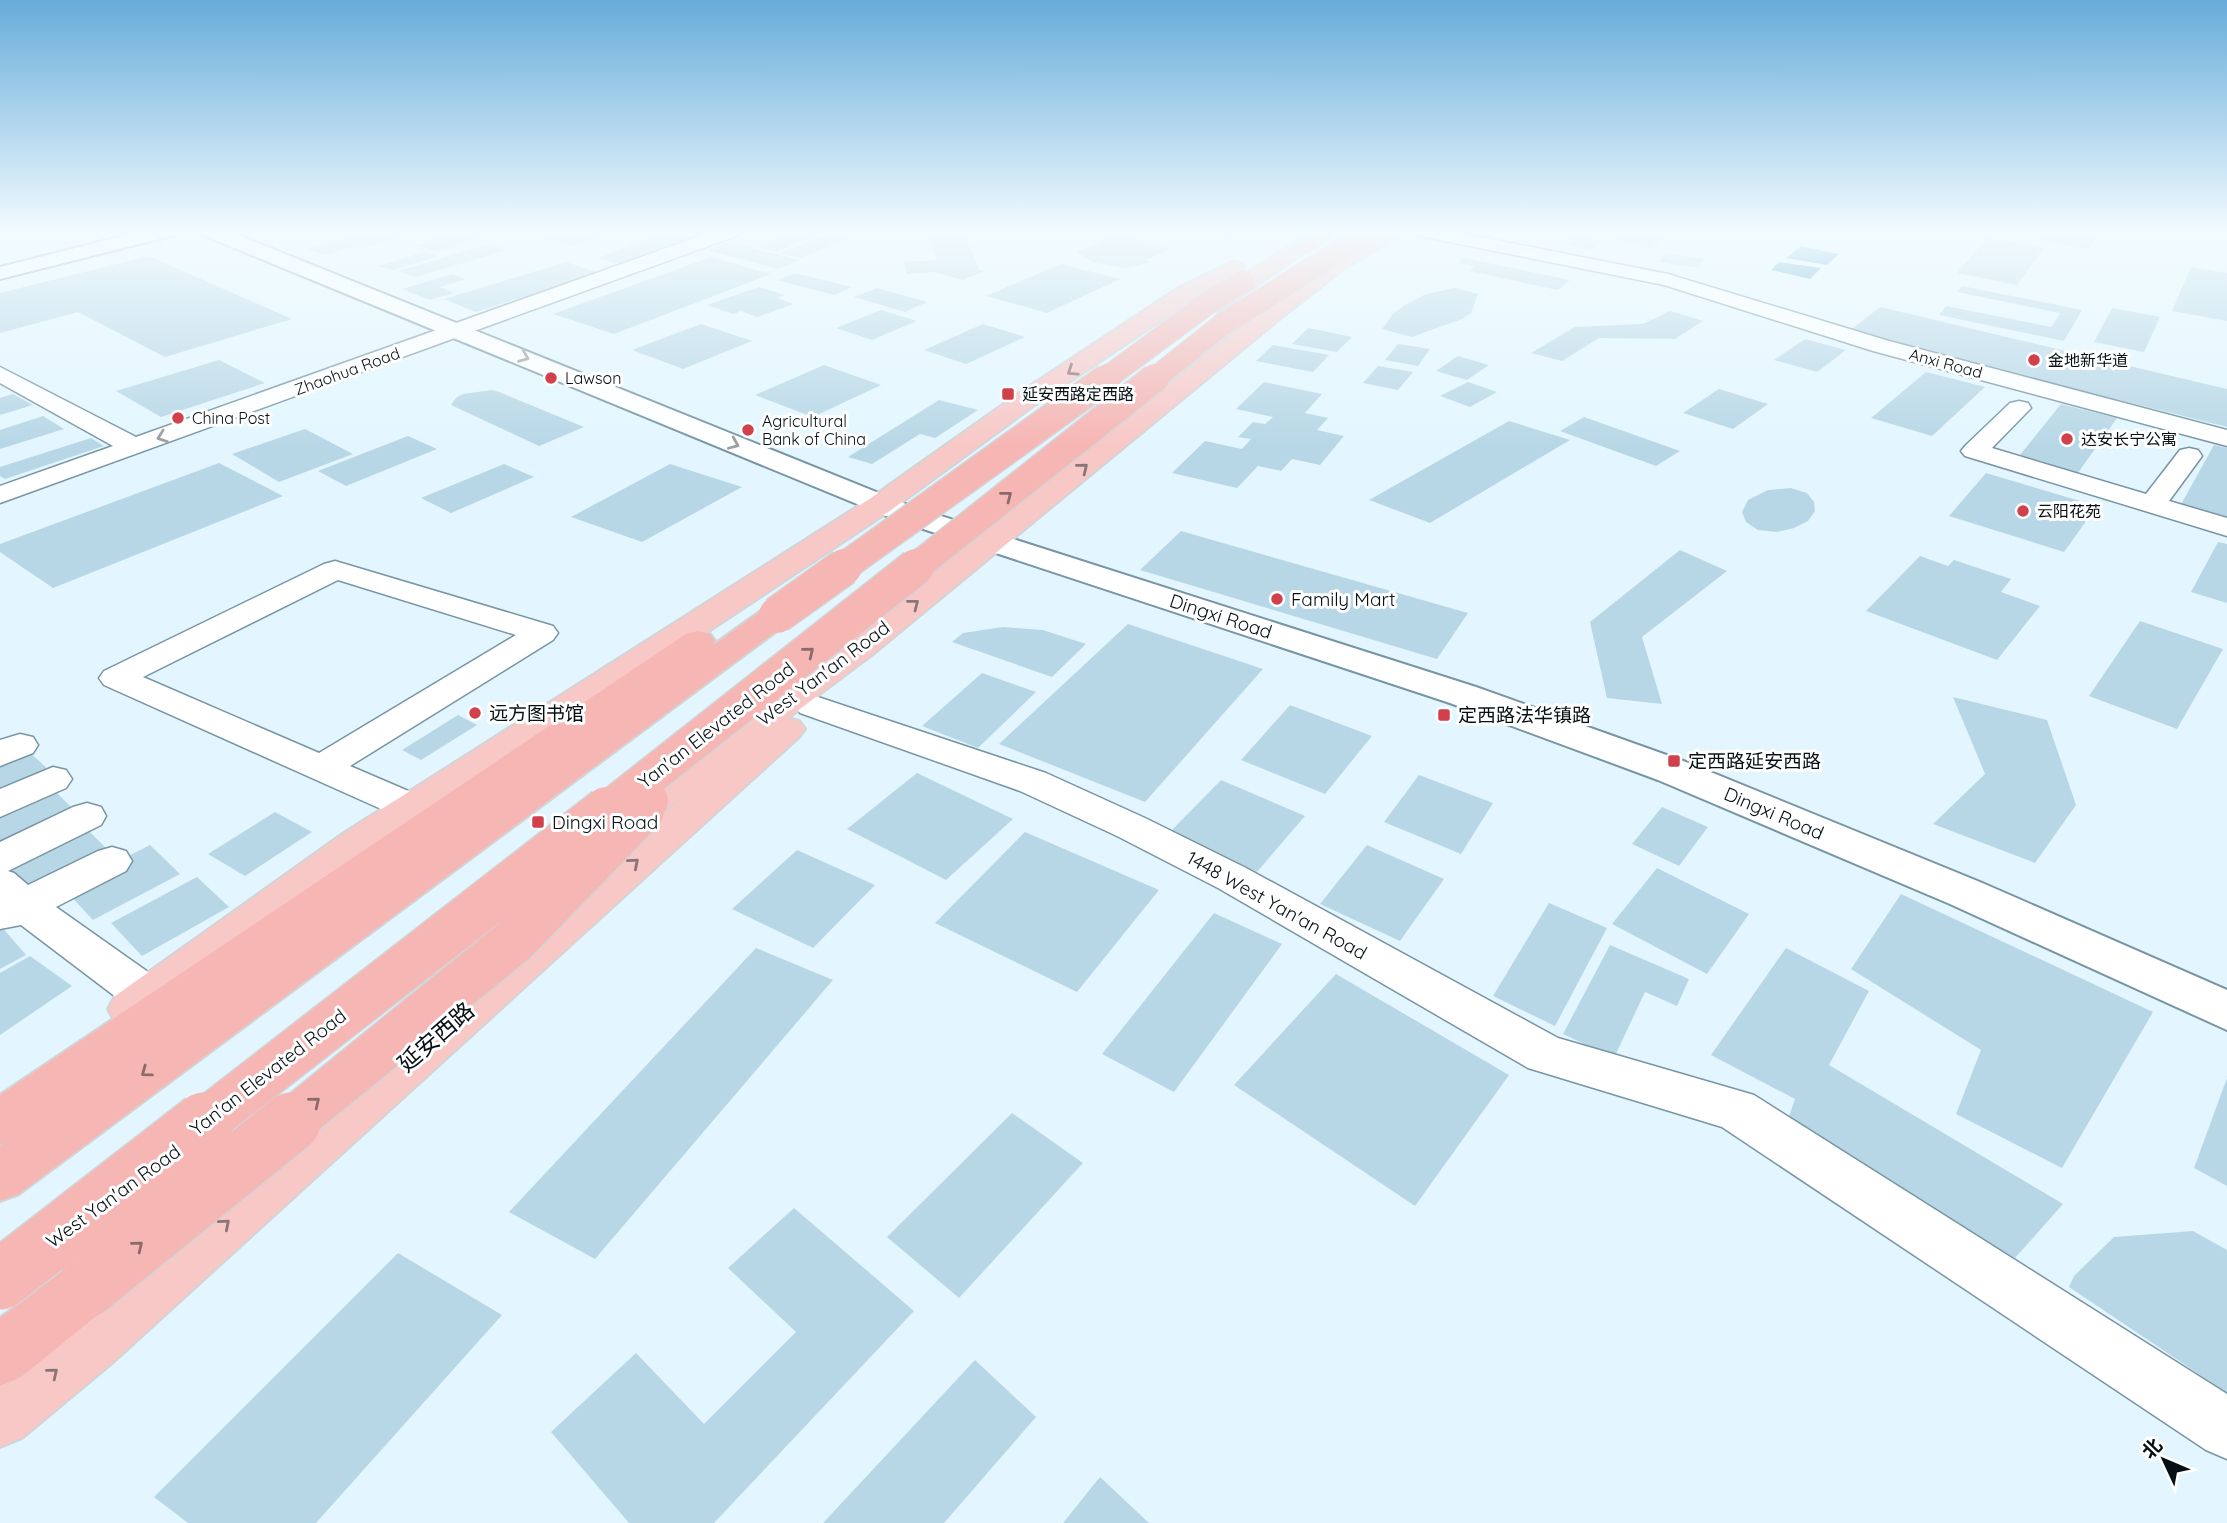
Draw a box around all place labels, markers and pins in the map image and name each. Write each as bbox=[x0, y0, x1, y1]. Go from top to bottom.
place label: 金地新华道 bbox=[2048, 350, 2128, 370]
marker: 金地新华道 bbox=[2026, 352, 2042, 368]
place label: Lawson bbox=[565, 368, 621, 388]
marker: Lawson bbox=[543, 370, 559, 386]
place label: 延安西路定西路 bbox=[1022, 384, 1134, 404]
marker: 延安西路定西路 bbox=[1000, 386, 1016, 402]
place label: China Post bbox=[192, 408, 270, 428]
marker: China Post bbox=[170, 410, 186, 426]
place label: Agricultural Bank of China bbox=[762, 411, 866, 449]
marker: Agricultural Bank of China bbox=[740, 422, 756, 438]
place label: 达安长宁公寓 bbox=[2081, 429, 2177, 449]
marker: 达安长宁公寓 bbox=[2059, 431, 2075, 447]
place label: 云阳花苑 bbox=[2037, 501, 2101, 521]
marker: 云阳花苑 bbox=[2015, 503, 2031, 519]
place label: Family Mart bbox=[1291, 587, 1395, 611]
marker: Family Mart bbox=[1269, 591, 1285, 607]
place label: 远方图书馆 bbox=[489, 701, 584, 725]
place label: 定西路法华镇路 bbox=[1458, 703, 1591, 727]
marker: 远方图书馆 bbox=[467, 705, 483, 721]
marker: 定西路法华镇路 bbox=[1436, 707, 1452, 723]
place label: 定西路延安西路 bbox=[1688, 749, 1821, 773]
marker: 定西路延安西路 bbox=[1666, 753, 1682, 769]
place label: Dingxi Road bbox=[552, 810, 658, 834]
marker: Dingxi Road bbox=[530, 814, 546, 830]

